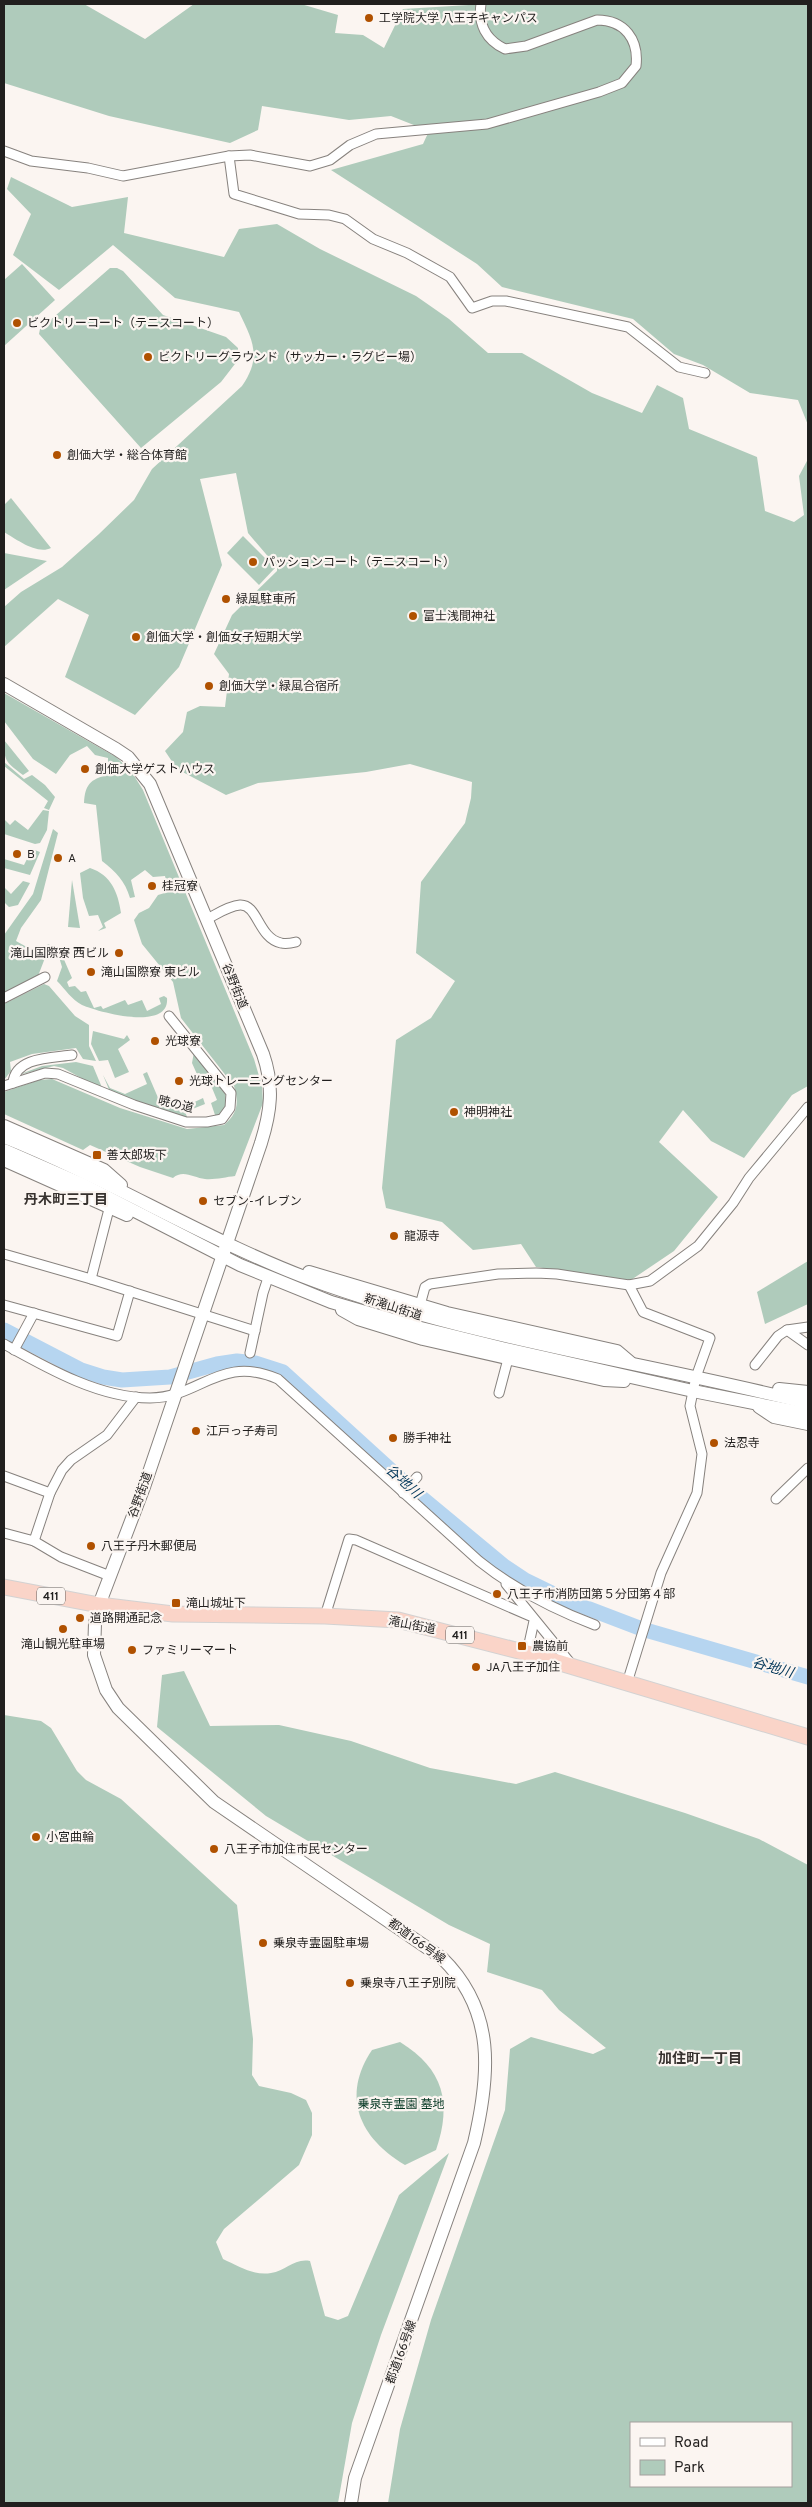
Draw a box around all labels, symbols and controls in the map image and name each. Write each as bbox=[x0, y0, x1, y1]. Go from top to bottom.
place label: 工学院大学 八王子キャンパス bbox=[379, 11, 538, 27]
marker: 工学院大学 八王子キャンパス bbox=[363, 12, 375, 24]
place label: ビクトリーコート（テニスコート） bbox=[27, 316, 219, 332]
marker: ビクトリーコート（テニスコート） bbox=[11, 317, 23, 329]
place label: ビクトリーグラウンド（サッカー・ラグビー場） bbox=[158, 350, 422, 366]
marker: ビクトリーグラウンド（サッカー・ラグビー場） bbox=[142, 351, 154, 363]
place label: 創価大学・総合体育館 bbox=[67, 448, 187, 464]
marker: 創価大学・総合体育館 bbox=[51, 449, 63, 461]
place label: パッションコート（テニスコート） bbox=[263, 555, 455, 571]
marker: パッションコート（テニスコート） bbox=[247, 556, 259, 568]
place label: 緑風駐車所 bbox=[236, 592, 296, 608]
marker: 緑風駐車所 bbox=[220, 593, 232, 605]
place label: 富士浅間神社 bbox=[423, 609, 495, 625]
marker: 富士浅間神社 bbox=[407, 610, 419, 622]
place label: 創価大学・創価女子短期大学 bbox=[146, 630, 302, 646]
marker: 創価大学・創価女子短期大学 bbox=[130, 631, 142, 643]
place label: 創価大学・緑風合宿所 bbox=[219, 679, 339, 695]
marker: 創価大学・緑風合宿所 bbox=[203, 680, 215, 692]
place label: 創価大学ゲストハウス bbox=[95, 762, 215, 778]
marker: 創価大学ゲストハウス bbox=[79, 763, 91, 775]
place label: B bbox=[27, 847, 35, 863]
marker: B bbox=[11, 848, 23, 860]
place label: A bbox=[68, 851, 76, 867]
marker: A bbox=[52, 852, 64, 864]
place label: 桂冠寮 bbox=[162, 879, 198, 895]
marker: 桂冠寮 bbox=[146, 880, 158, 892]
place label: 滝山国際寮 西ビル bbox=[10, 946, 109, 962]
marker: 滝山国際寮 西ビル bbox=[113, 947, 125, 959]
street label: 谷野街道 bbox=[218, 961, 250, 1012]
place label: 滝山国際寮 東ビル bbox=[101, 965, 200, 981]
marker: 滝山国際寮 東ビル bbox=[85, 966, 97, 978]
place label: 光球寮 bbox=[165, 1034, 201, 1050]
marker: 光球寮 bbox=[149, 1035, 161, 1047]
place label: 光球トレーニングセンター bbox=[189, 1074, 333, 1090]
marker: 光球トレーニングセンター bbox=[173, 1075, 185, 1087]
street label: 暁の道 bbox=[156, 1093, 195, 1117]
place label: 神明神社 bbox=[464, 1105, 512, 1121]
marker: 神明神社 bbox=[448, 1106, 460, 1118]
place label: 善太郎坂下 bbox=[107, 1148, 167, 1164]
marker: 善太郎坂下 bbox=[91, 1149, 103, 1161]
district label: 丹木町三丁目 bbox=[24, 1192, 108, 1209]
place label: セブン-イレブン bbox=[213, 1194, 302, 1210]
marker: セブン-イレブン bbox=[197, 1195, 209, 1207]
place label: 龍源寺 bbox=[404, 1229, 440, 1245]
marker: 龍源寺 bbox=[388, 1230, 400, 1242]
street label: 新滝山街道 bbox=[362, 1291, 424, 1325]
place label: 江戸っ子寿司 bbox=[206, 1424, 278, 1440]
marker: 江戸っ子寿司 bbox=[190, 1425, 202, 1437]
place label: 勝手神社 bbox=[403, 1431, 451, 1447]
marker: 勝手神社 bbox=[387, 1432, 399, 1444]
place label: 法忍寺 bbox=[724, 1436, 760, 1452]
marker: 法忍寺 bbox=[708, 1437, 720, 1449]
water label: 谷地川 bbox=[382, 1462, 426, 1504]
street label: 谷野街道 bbox=[125, 1470, 157, 1521]
place label: 八王子丹木郵便局 bbox=[101, 1539, 197, 1555]
marker: 八王子丹木郵便局 bbox=[85, 1540, 97, 1552]
place label: 八王子市消防団第５分団第４部 bbox=[507, 1587, 675, 1603]
road number: 411 bbox=[37, 1588, 65, 1604]
marker: 八王子市消防団第５分団第４部 bbox=[491, 1588, 503, 1600]
place label: 滝山城址下 bbox=[186, 1596, 246, 1612]
marker: 滝山城址下 bbox=[170, 1597, 182, 1609]
place label: 道路開通記念 bbox=[90, 1611, 162, 1627]
marker: 道路開通記念 bbox=[74, 1612, 86, 1624]
street label: 滝山街道 bbox=[387, 1614, 437, 1638]
marker: 滝山観光駐車場 bbox=[57, 1623, 69, 1635]
road number: 411 bbox=[446, 1626, 474, 1644]
place label: 滝山観光駐車場 bbox=[21, 1637, 105, 1653]
place label: 農協前 bbox=[532, 1639, 568, 1655]
marker: 農協前 bbox=[516, 1640, 528, 1652]
place label: ファミリーマート bbox=[142, 1643, 238, 1659]
marker: ファミリーマート bbox=[126, 1644, 138, 1656]
water label: 谷地川 bbox=[750, 1654, 797, 1683]
place label: JA八王子加住 bbox=[486, 1660, 560, 1676]
marker: JA八王子加住 bbox=[470, 1661, 482, 1673]
place label: 小宮曲輪 bbox=[46, 1830, 94, 1846]
marker: 小宮曲輪 bbox=[30, 1831, 42, 1843]
place label: 八王子市加住市民センター bbox=[224, 1842, 368, 1858]
marker: 八王子市加住市民センター bbox=[208, 1843, 220, 1855]
street label: 都道166号線 bbox=[385, 1916, 448, 1968]
place label: 乗泉寺霊園駐車場 bbox=[273, 1936, 369, 1952]
marker: 乗泉寺霊園駐車場 bbox=[257, 1937, 269, 1949]
place label: 乗泉寺八王子別院 bbox=[360, 1976, 456, 1992]
marker: 乗泉寺八王子別院 bbox=[344, 1977, 356, 1989]
district label: 加住町一丁目 bbox=[658, 2050, 742, 2068]
park label: 乗泉寺霊園 墓地 bbox=[358, 2097, 444, 2113]
street label: 都道166号線 bbox=[383, 2318, 421, 2386]
legend bbox=[630, 2422, 792, 2487]
text: Road bbox=[674, 2434, 709, 2453]
text: Park bbox=[674, 2459, 705, 2478]

